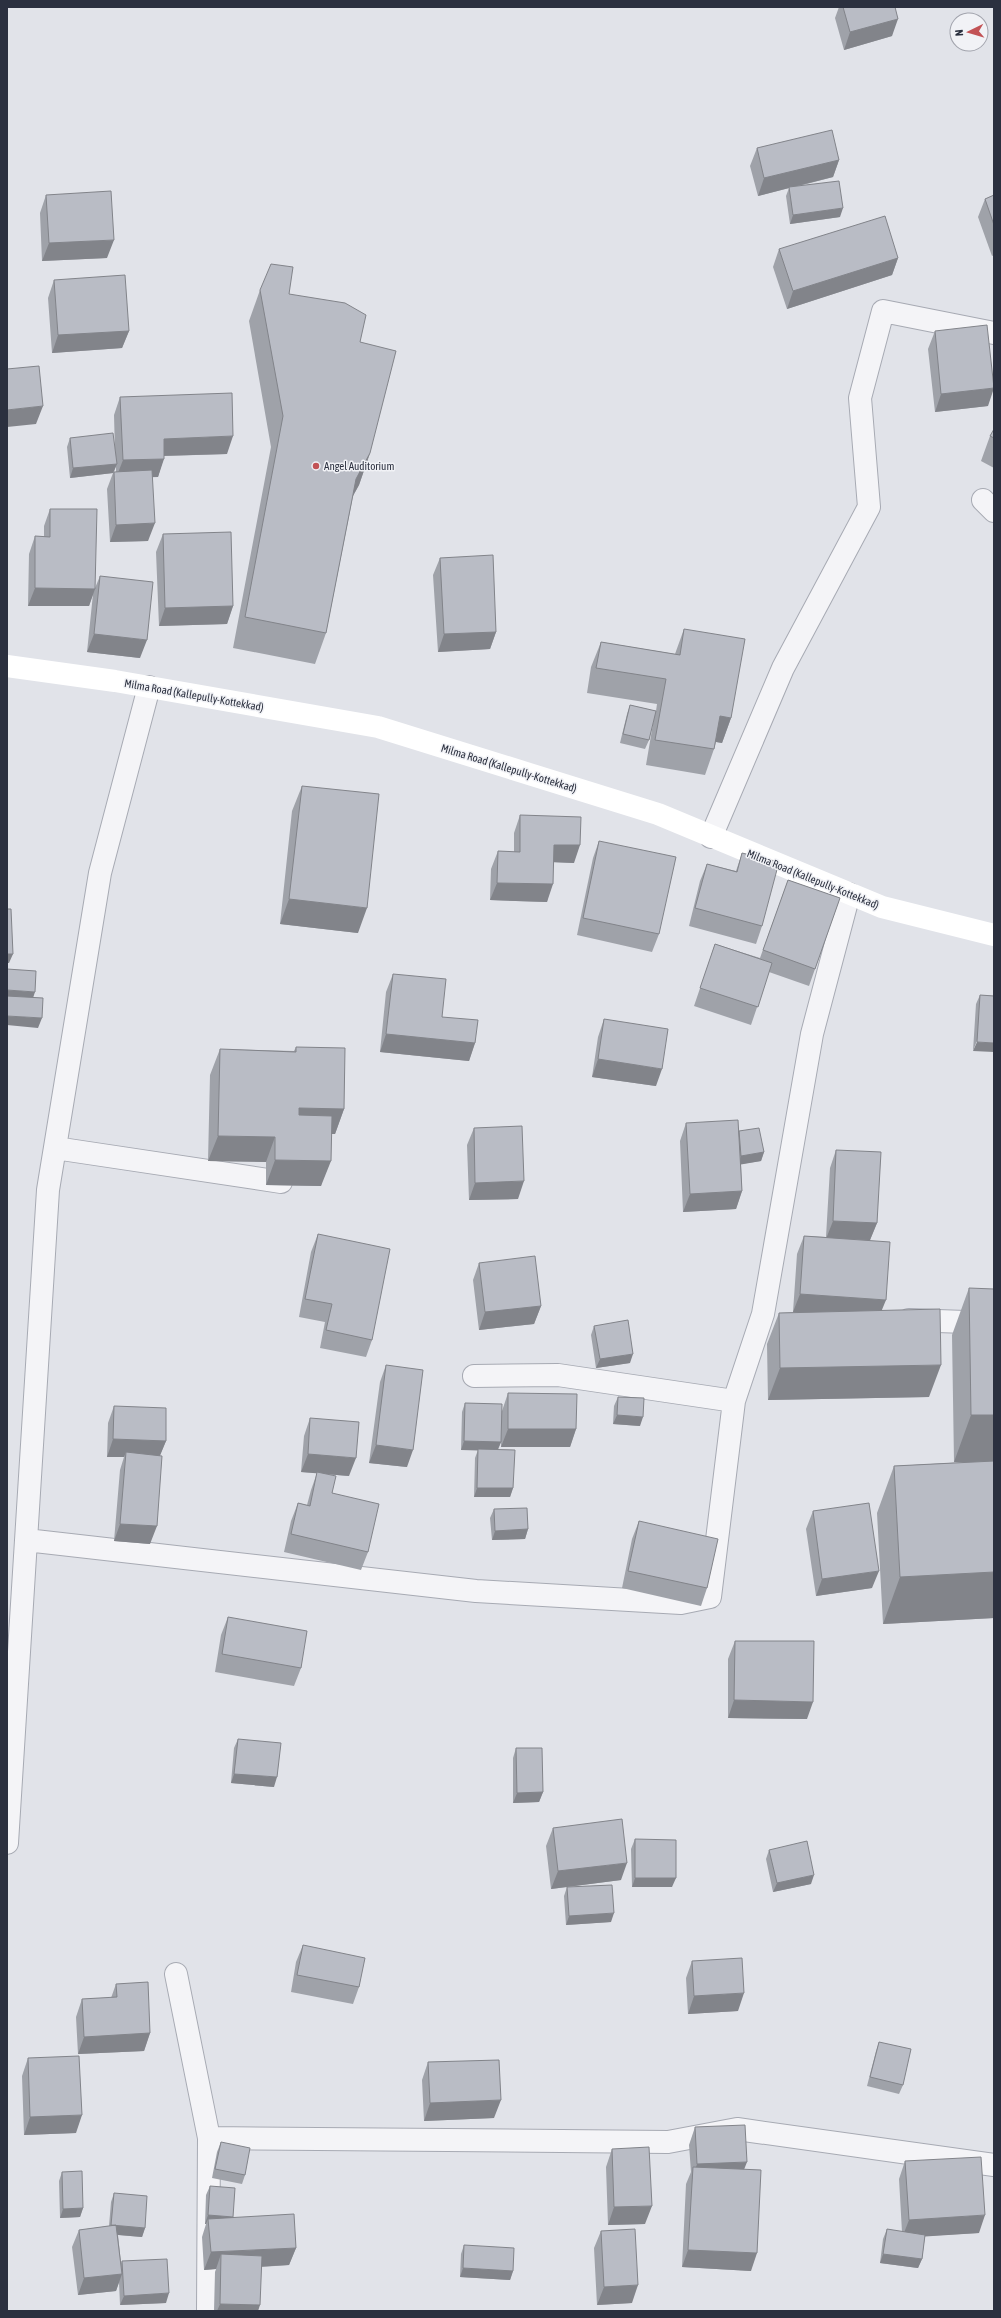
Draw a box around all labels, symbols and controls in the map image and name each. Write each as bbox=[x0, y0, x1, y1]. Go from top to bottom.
north arrow bbox=[949, 12, 989, 52]
text: N bbox=[953, 29, 965, 37]
place label: Angel Auditorium bbox=[324, 460, 394, 472]
marker: Angel Auditorium bbox=[311, 461, 321, 471]
street label: Milma Road (Kallepully-Kottekkad) bbox=[123, 677, 265, 713]
street label: Milma Road (Kallepully-Kottekkad) bbox=[440, 742, 579, 794]
street label: Milma Road (Kallepully-Kottekkad) bbox=[745, 847, 881, 911]

